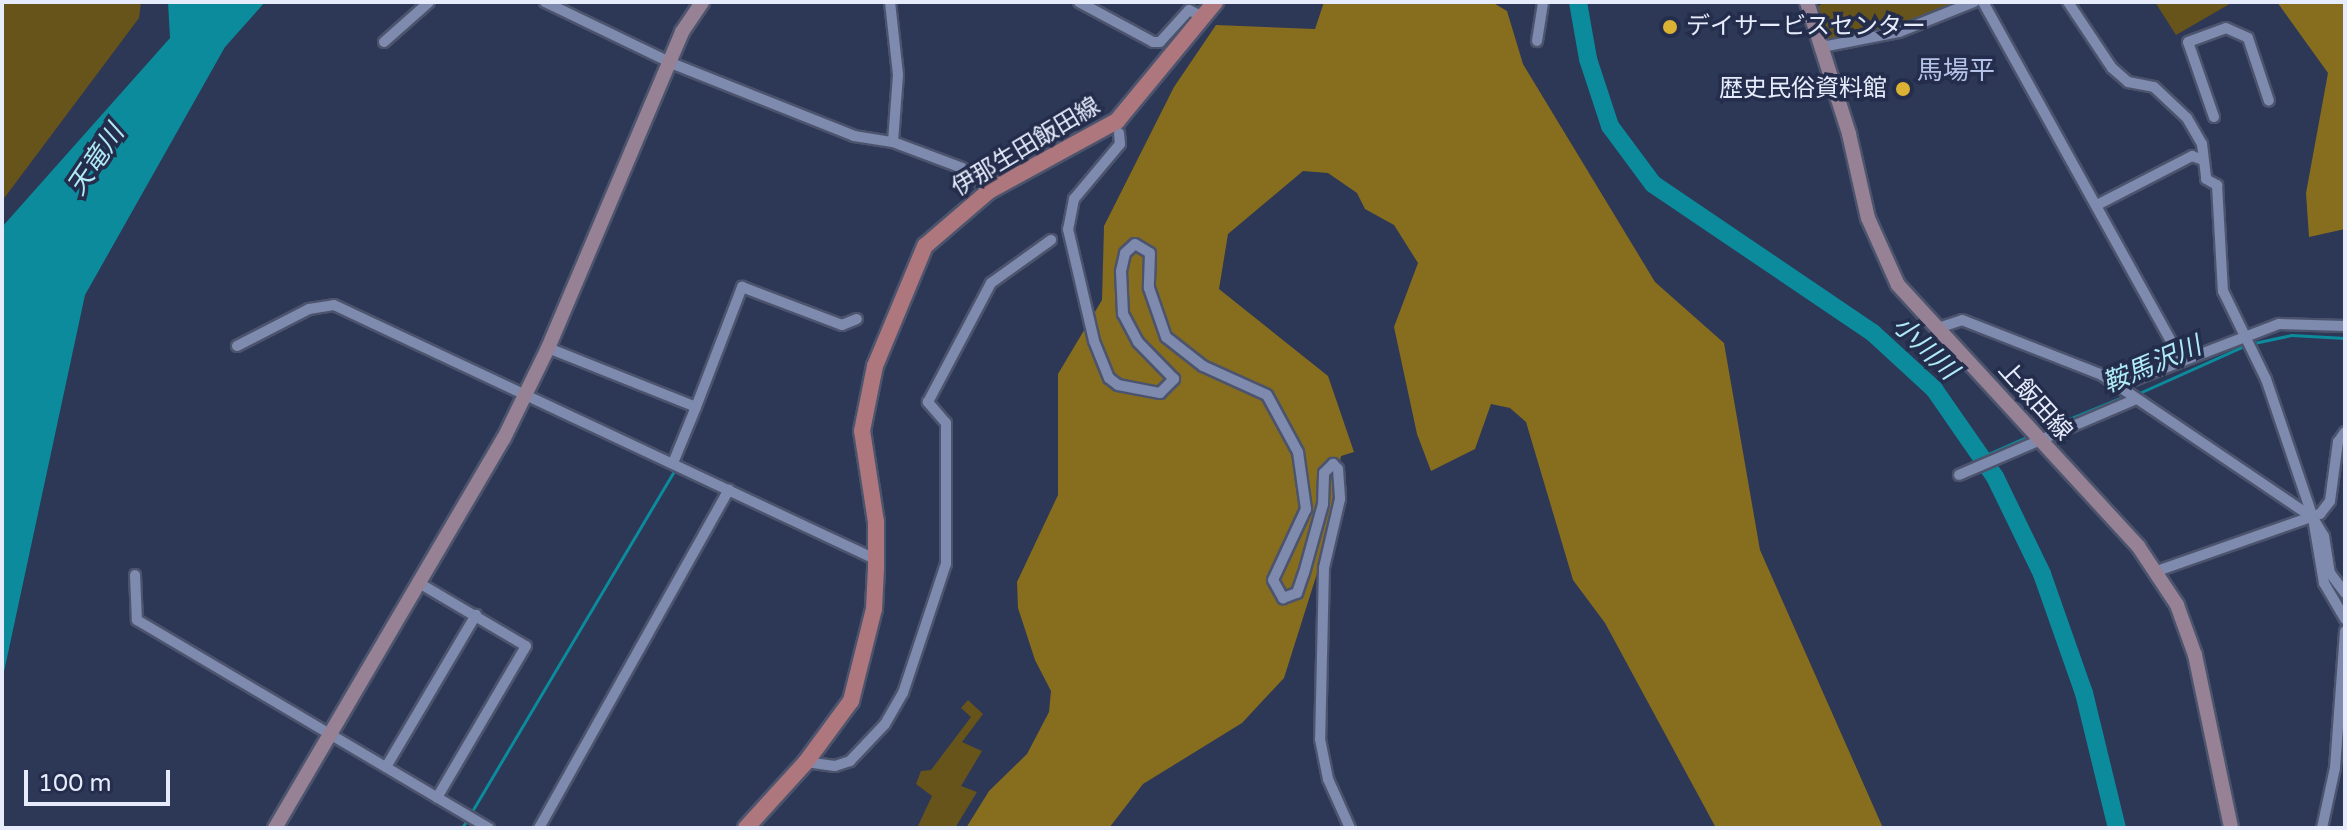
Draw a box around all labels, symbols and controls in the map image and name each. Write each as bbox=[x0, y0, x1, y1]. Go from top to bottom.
place label: デイサービスセンター bbox=[1686, 13, 1926, 41]
marker: デイサービスセンター bbox=[1661, 18, 1679, 36]
district label: 馬場平 bbox=[1917, 55, 1995, 87]
place label: 歴史民俗資料館 bbox=[1719, 75, 1887, 103]
marker: 歴史民俗資料館 bbox=[1894, 80, 1912, 98]
street label: 伊那生田飯田線 bbox=[947, 91, 1105, 203]
water label: 天竜川 bbox=[61, 119, 131, 201]
water label: 小川川 bbox=[1886, 310, 1964, 386]
water label: 鞍馬沢川 bbox=[2098, 330, 2206, 400]
street label: 上飯田線 bbox=[1992, 356, 2078, 446]
scale bar bbox=[28, 754, 174, 804]
text: 100 m bbox=[38, 769, 112, 798]

